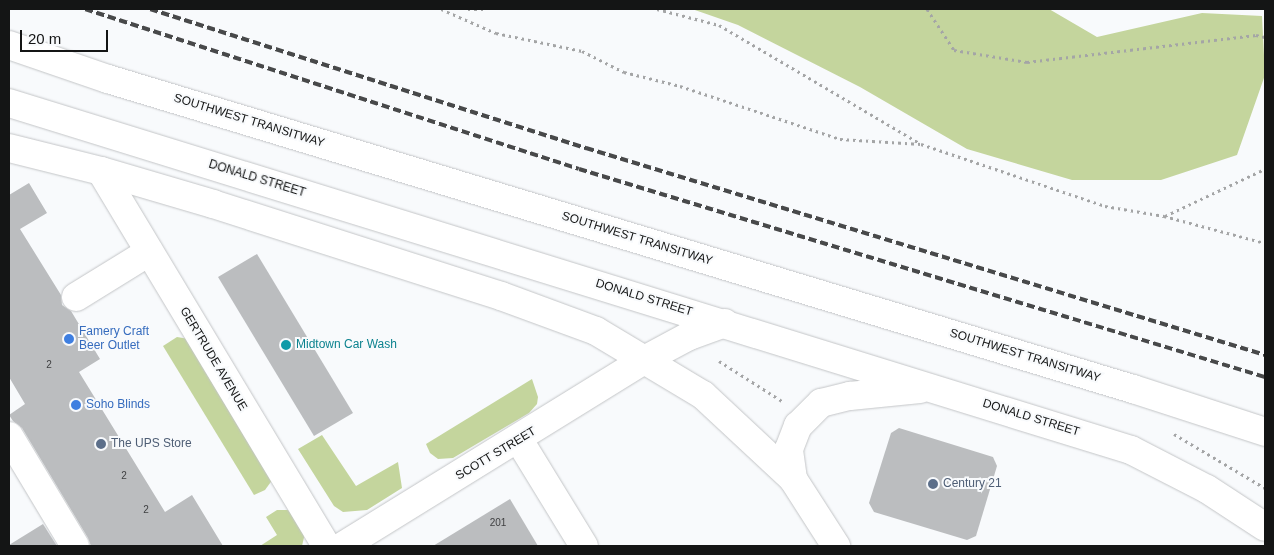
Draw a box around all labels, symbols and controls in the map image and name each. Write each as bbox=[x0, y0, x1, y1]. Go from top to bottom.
scale bar bbox=[22, 20, 110, 52]
text: 20 m bbox=[28, 30, 61, 47]
street label: SOUTHWEST TRANSITWAY bbox=[172, 91, 326, 151]
street label: DONALD STREET bbox=[207, 157, 307, 201]
street label: SOUTHWEST TRANSITWAY bbox=[560, 209, 714, 269]
street label: DONALD STREET bbox=[594, 276, 694, 320]
street label: GERTRUDE AVENUE bbox=[176, 304, 250, 414]
place label: Famery Craft Beer Outlet bbox=[79, 325, 149, 353]
street label: SOUTHWEST TRANSITWAY bbox=[948, 326, 1102, 386]
marker: Famery Craft Beer Outlet bbox=[63, 333, 75, 345]
place label: Midtown Car Wash bbox=[296, 338, 397, 352]
marker: Midtown Car Wash bbox=[280, 339, 292, 351]
house number: 2 bbox=[46, 359, 52, 371]
street label: DONALD STREET bbox=[981, 396, 1081, 440]
place label: Soho Blinds bbox=[86, 398, 150, 412]
marker: Soho Blinds bbox=[70, 399, 82, 411]
street label: SCOTT STREET bbox=[453, 424, 539, 484]
place label: The UPS Store bbox=[111, 437, 192, 451]
marker: The UPS Store bbox=[95, 438, 107, 450]
house number: 2 bbox=[121, 470, 127, 482]
place label: Century 21 bbox=[943, 477, 1002, 491]
marker: Century 21 bbox=[927, 478, 939, 490]
house number: 2 bbox=[143, 504, 149, 516]
house number: 201 bbox=[490, 517, 506, 529]

